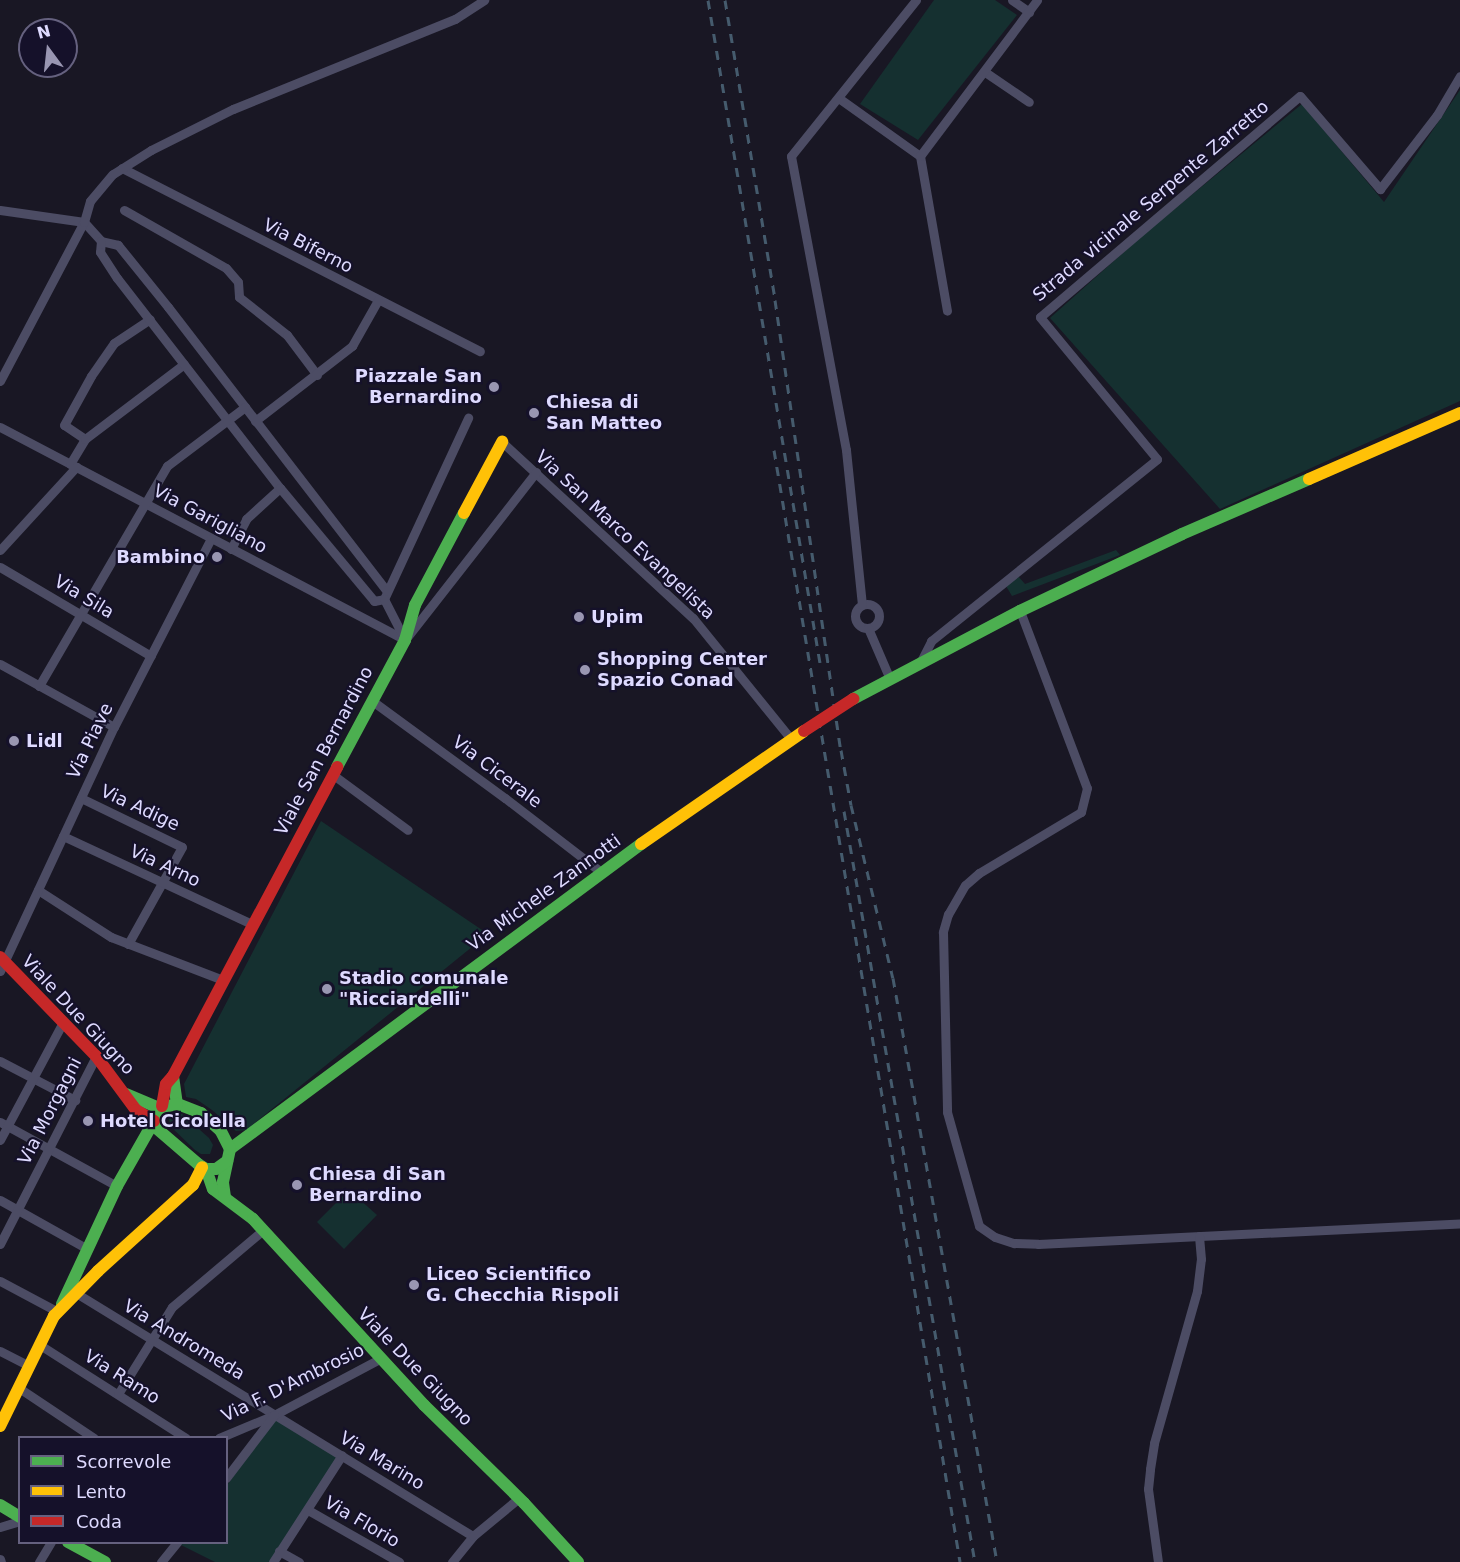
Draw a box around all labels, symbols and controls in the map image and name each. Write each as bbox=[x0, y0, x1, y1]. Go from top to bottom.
north arrow bbox=[18, 18, 78, 78]
text: N bbox=[35, 21, 53, 43]
street label: Strada vicinale Serpente Zarretto bbox=[1029, 96, 1273, 306]
street label: Via Biferno bbox=[259, 214, 357, 278]
place label: Piazzale San Bernardino bbox=[355, 366, 482, 409]
marker: Piazzale San Bernardino bbox=[487, 380, 501, 394]
place label: Chiesa di San Matteo bbox=[546, 392, 662, 434]
marker: Chiesa di San Matteo bbox=[527, 406, 541, 420]
street label: Via San Marco Evangelista bbox=[531, 446, 719, 624]
street label: Via Garigliano bbox=[149, 480, 271, 558]
place label: Bambino bbox=[116, 546, 205, 568]
marker: Bambino bbox=[210, 550, 224, 564]
street label: Via Sila bbox=[50, 571, 118, 623]
place label: Upim bbox=[591, 606, 643, 628]
marker: Upim bbox=[572, 610, 586, 624]
place label: Shopping Center Spazio Conad bbox=[597, 649, 767, 692]
street label: Viale San Bernardino bbox=[270, 663, 378, 839]
marker: Shopping Center Spazio Conad bbox=[578, 663, 592, 677]
street label: Via Piave bbox=[62, 699, 118, 783]
place label: Lidl bbox=[26, 730, 63, 752]
street label: Via Cicerale bbox=[448, 731, 546, 813]
marker: Lidl bbox=[7, 734, 21, 748]
street label: Via Adige bbox=[97, 780, 183, 836]
street label: Via Michele Zannotti bbox=[463, 830, 625, 956]
street label: Via Arno bbox=[126, 840, 204, 892]
street label: Viale Due Giugno bbox=[17, 951, 139, 1079]
place label: Stadio comunale "Ricciardelli" bbox=[339, 968, 508, 1010]
marker: Stadio comunale "Ricciardelli" bbox=[320, 982, 334, 996]
street label: Via Morgagni bbox=[14, 1054, 86, 1168]
place label: Hotel Cicolella bbox=[100, 1110, 246, 1132]
marker: Hotel Cicolella bbox=[81, 1114, 95, 1128]
place label: Chiesa di San Bernardino bbox=[309, 1164, 446, 1206]
marker: Chiesa di San Bernardino bbox=[290, 1178, 304, 1192]
place label: Liceo Scientifico G. Checchia Rispoli bbox=[426, 1264, 619, 1306]
marker: Liceo Scientifico G. Checchia Rispoli bbox=[407, 1278, 421, 1292]
street label: Via Andromeda bbox=[119, 1295, 249, 1385]
street label: Viale Due Giugno bbox=[353, 1303, 477, 1431]
street label: Via F. D'Ambrosio bbox=[218, 1339, 368, 1427]
street label: Via Ramo bbox=[80, 1345, 164, 1409]
street label: Via Marino bbox=[336, 1427, 428, 1495]
legend bbox=[18, 1436, 228, 1544]
text: Scorrevole bbox=[76, 1451, 171, 1472]
text: Lento bbox=[76, 1481, 126, 1502]
street label: Via Florio bbox=[320, 1492, 404, 1552]
text: Coda bbox=[76, 1511, 122, 1532]

